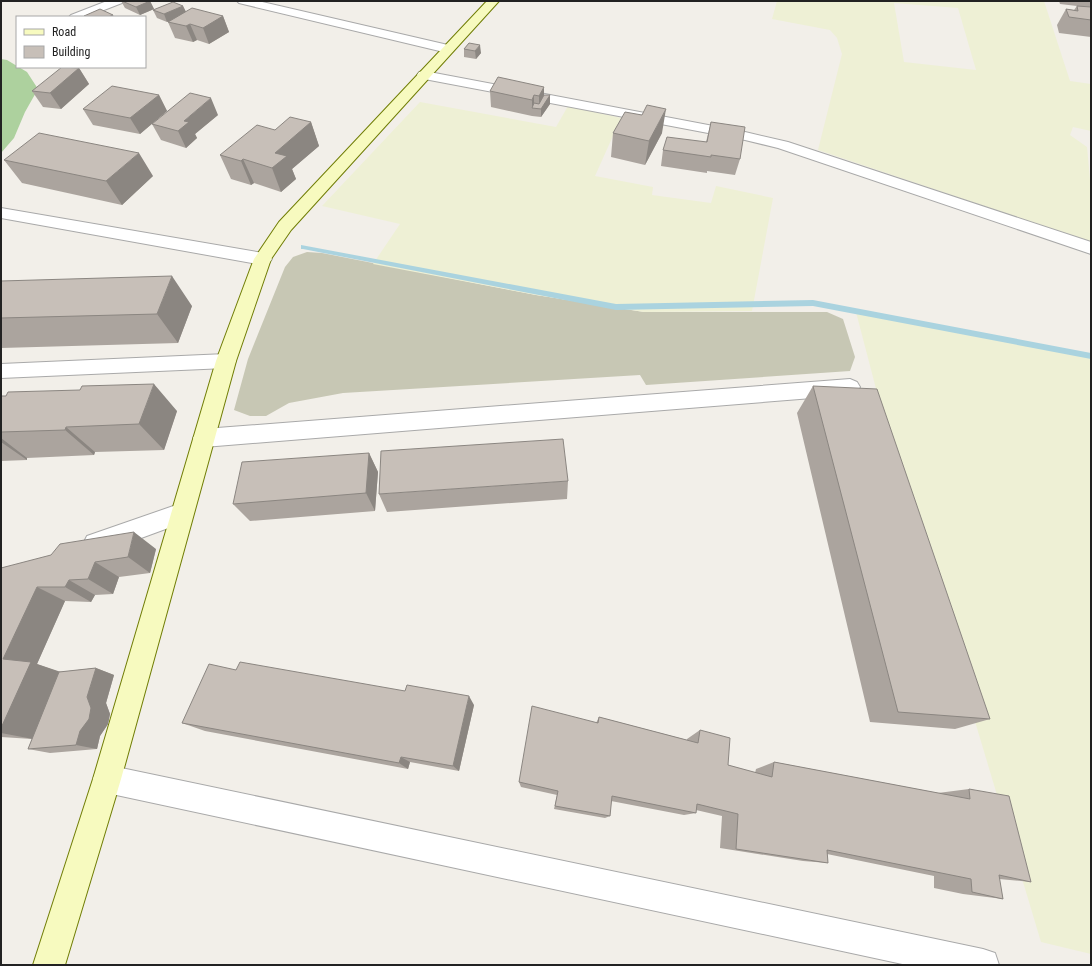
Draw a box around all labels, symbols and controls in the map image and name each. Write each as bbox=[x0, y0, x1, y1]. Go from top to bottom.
legend bbox=[16, 16, 146, 68]
text: Road bbox=[52, 25, 76, 39]
text: Building bbox=[52, 45, 90, 59]

